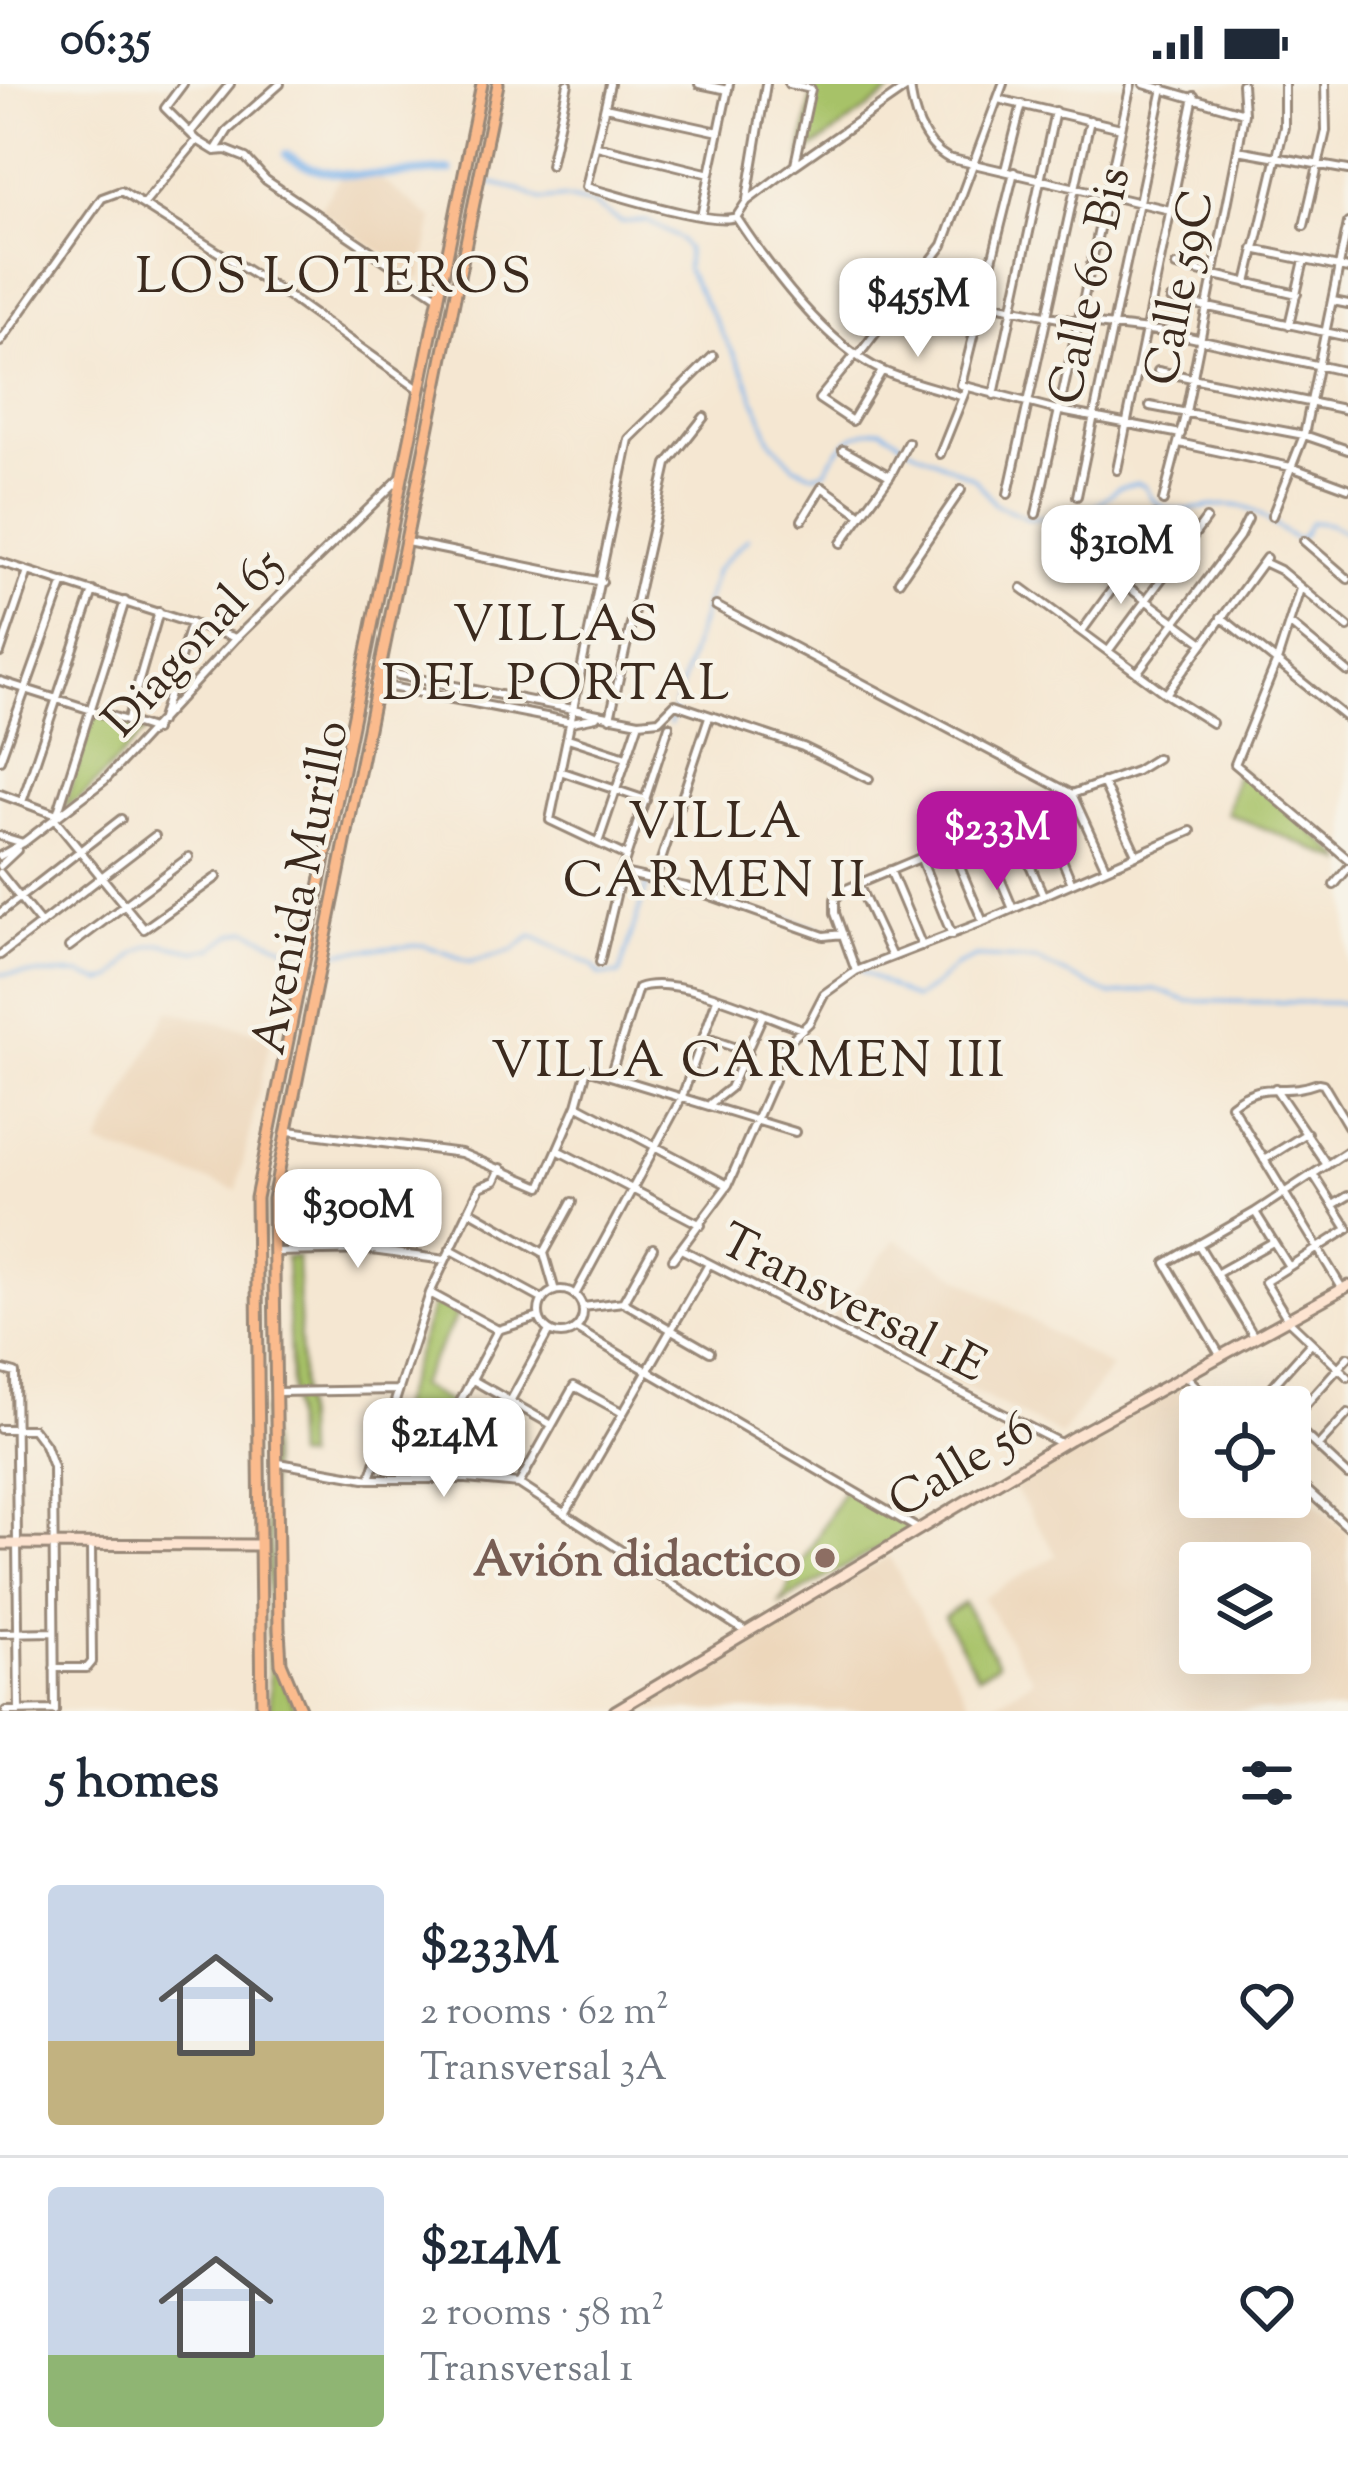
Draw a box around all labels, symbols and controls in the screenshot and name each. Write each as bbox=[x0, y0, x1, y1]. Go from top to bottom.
text: 06:35 bbox=[60, 10, 151, 75]
street label: Calle 60 Bis bbox=[1034, 161, 1151, 411]
street label: Calle 59C bbox=[1130, 185, 1235, 392]
district label: LOS LOTEROS bbox=[136, 243, 534, 316]
pin: $455M bbox=[834, 258, 1002, 360]
text: $455M bbox=[866, 269, 970, 325]
pin: $310M bbox=[1037, 505, 1205, 607]
text: $310M bbox=[1068, 516, 1174, 572]
street label: Diagonal 65 bbox=[89, 535, 301, 755]
district label: VILLAS DEL PORTAL bbox=[382, 591, 732, 723]
street label: Avenida Murillo bbox=[237, 715, 370, 1061]
district label: VILLA CARMEN II bbox=[563, 788, 869, 920]
pin: $233M bbox=[913, 791, 1081, 893]
text: $233M bbox=[944, 802, 1050, 858]
district label: VILLA CARMEN III bbox=[491, 1027, 1007, 1100]
pin: $300M bbox=[274, 1169, 442, 1271]
text: $300M bbox=[302, 1180, 414, 1236]
street label: Transversal 1E bbox=[706, 1209, 997, 1403]
map controls bbox=[1179, 1386, 1311, 1674]
button: locate bbox=[1179, 1386, 1311, 1518]
street label: Calle 56 bbox=[877, 1397, 1049, 1538]
pin: $214M bbox=[360, 1398, 528, 1500]
text: $214M bbox=[390, 1409, 498, 1465]
place label: Avión didactico bbox=[473, 1529, 801, 1598]
button: layers bbox=[1179, 1542, 1311, 1674]
marker: Avión didactico bbox=[812, 1545, 838, 1571]
text: 5 homes bbox=[48, 1747, 219, 1820]
icon: filters bbox=[1234, 1750, 1300, 1816]
text: $233M bbox=[420, 1913, 559, 1986]
icon: home bbox=[144, 1933, 288, 2077]
icon: heart bbox=[1234, 1972, 1300, 2038]
text: 2 rooms · 62 m² bbox=[420, 1986, 669, 2042]
text: Transversal 3A bbox=[420, 2042, 667, 2098]
text: $214M bbox=[420, 2214, 561, 2287]
icon: home bbox=[144, 2235, 288, 2379]
icon: heart bbox=[1234, 2274, 1300, 2340]
text: 2 rooms · 58 m² bbox=[420, 2287, 664, 2343]
text: Transversal 1 bbox=[420, 2343, 633, 2399]

